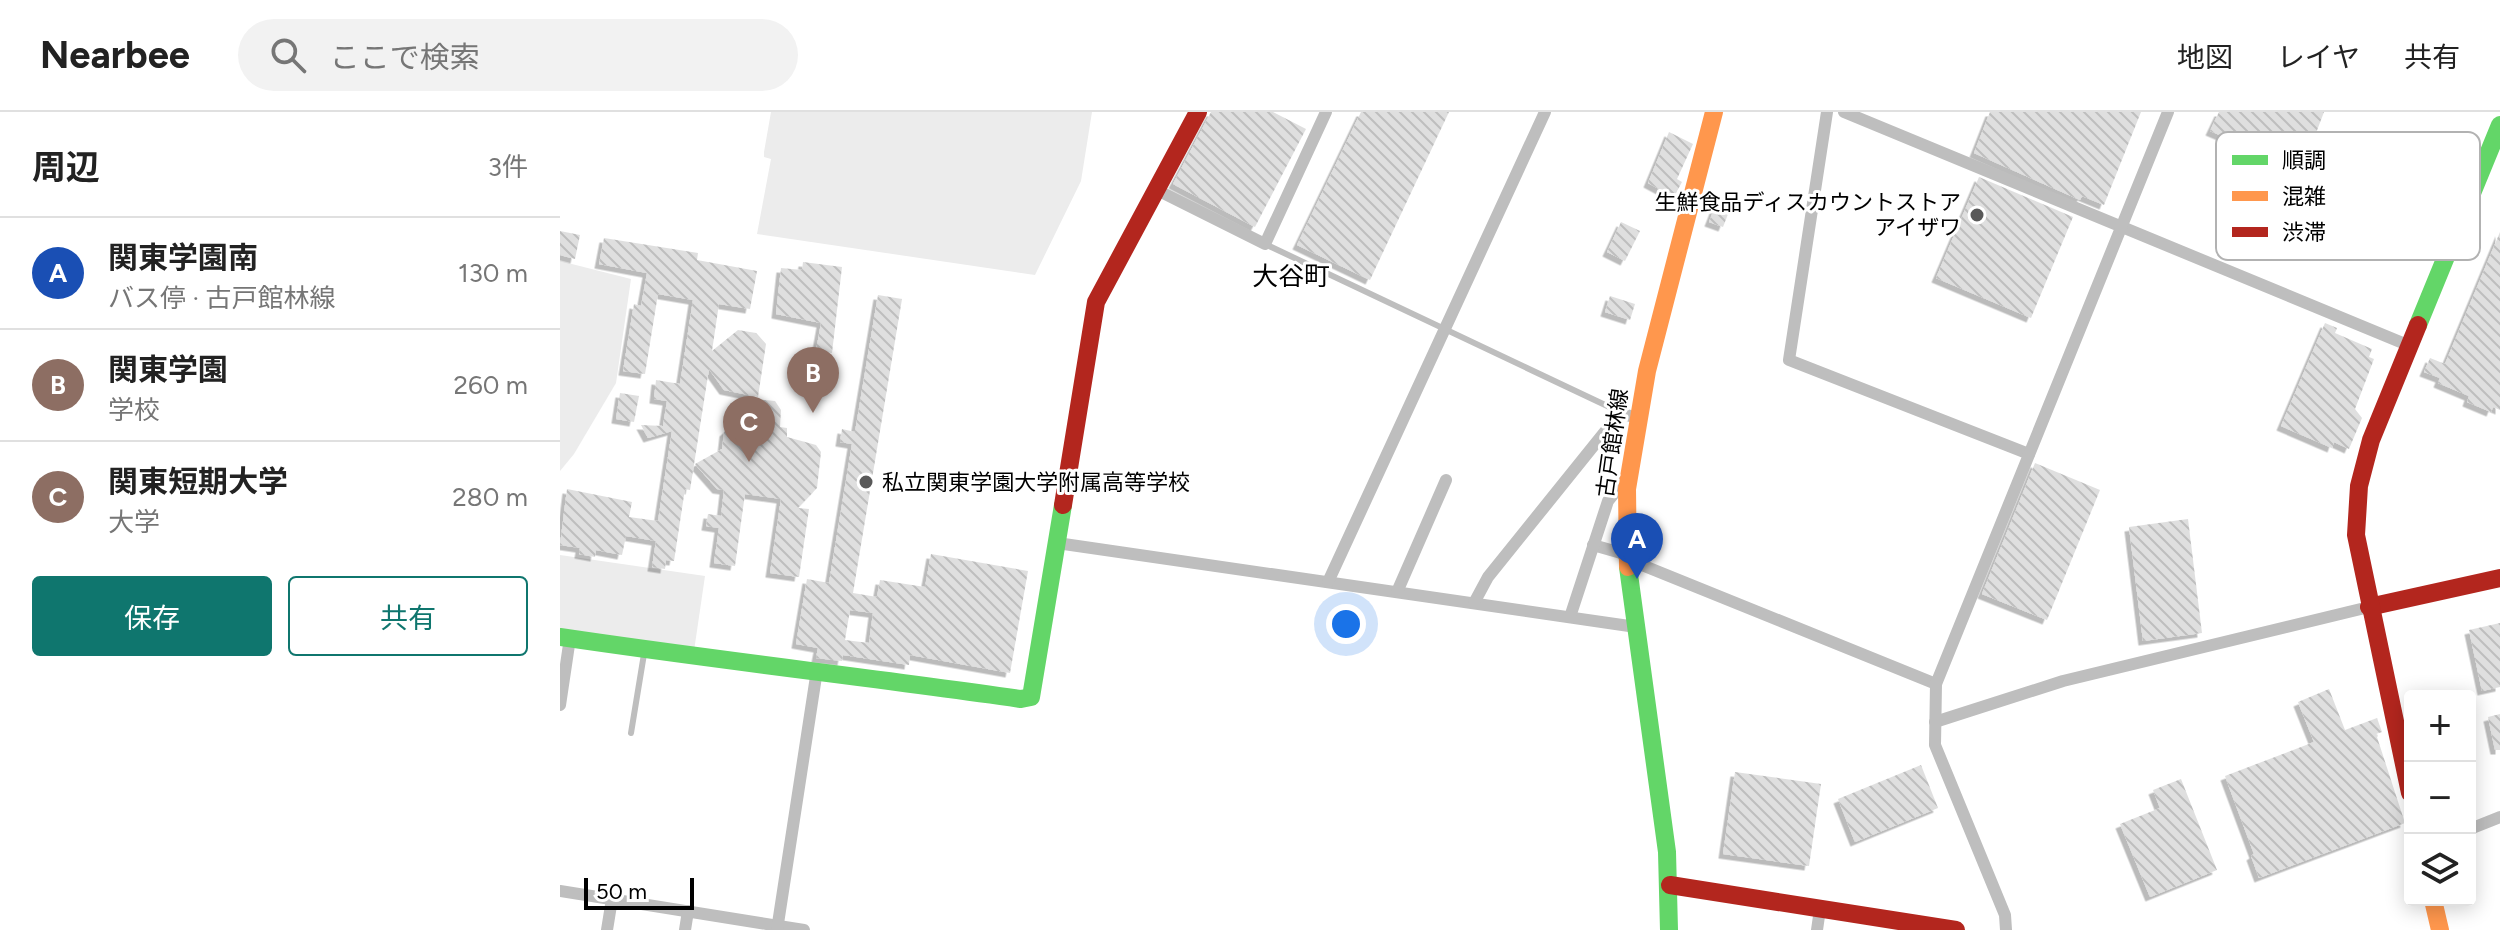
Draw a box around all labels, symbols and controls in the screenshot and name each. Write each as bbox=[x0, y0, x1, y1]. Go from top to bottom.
search box bbox=[238, 19, 798, 91]
text: Nearbee bbox=[40, 32, 190, 78]
icon: search bbox=[266, 33, 310, 77]
text: ここで検索 bbox=[330, 39, 480, 76]
text: 地図 bbox=[2177, 40, 2233, 74]
text: レイヤ bbox=[2277, 40, 2360, 74]
text: 共有 bbox=[2404, 40, 2460, 74]
legend bbox=[2216, 132, 2480, 260]
text: 周辺 bbox=[32, 147, 100, 188]
text: 順調 bbox=[2282, 147, 2326, 174]
text: 3件 bbox=[488, 151, 528, 183]
text: 混雑 bbox=[2282, 183, 2326, 210]
place label: 生鮮食品ディスカウントストア アイザワ bbox=[1655, 189, 1961, 241]
marker: 生鮮食品ディスカウントストア アイザワ bbox=[1968, 206, 1986, 224]
text: 渋滞 bbox=[2282, 219, 2326, 246]
text: 関東学園南 bbox=[108, 239, 258, 276]
text: A bbox=[49, 257, 67, 289]
text: 130 m bbox=[458, 257, 528, 289]
district label: 大谷町 bbox=[1252, 260, 1330, 292]
text: バス停 · 古戸館林線 bbox=[108, 282, 335, 314]
pin: B bbox=[787, 347, 839, 413]
text: 関東学園 bbox=[108, 351, 228, 388]
text: B bbox=[50, 369, 66, 401]
text: 260 m bbox=[454, 369, 528, 401]
street label: 古戸館林線 bbox=[1591, 387, 1634, 499]
text: 学校 bbox=[108, 394, 160, 426]
pin: C bbox=[723, 396, 775, 462]
text: 関東短期大学 bbox=[108, 463, 288, 500]
place label: 私立関東学園大学附属高等学校 bbox=[882, 469, 1190, 496]
marker: 私立関東学園大学附属高等学校 bbox=[857, 473, 875, 491]
text: C bbox=[49, 481, 67, 513]
text: 280 m bbox=[452, 481, 528, 513]
text: 大学 bbox=[108, 506, 160, 538]
pin: A bbox=[1611, 513, 1663, 579]
button: 保存 bbox=[32, 576, 272, 656]
button: 共有 bbox=[288, 576, 528, 656]
your location bbox=[1326, 604, 1366, 644]
map controls bbox=[2404, 690, 2476, 906]
button: + bbox=[2404, 690, 2476, 762]
button: − bbox=[2404, 762, 2476, 834]
button: layers bbox=[2404, 834, 2476, 906]
scale bar bbox=[584, 874, 694, 910]
text: 50 m bbox=[596, 878, 647, 905]

